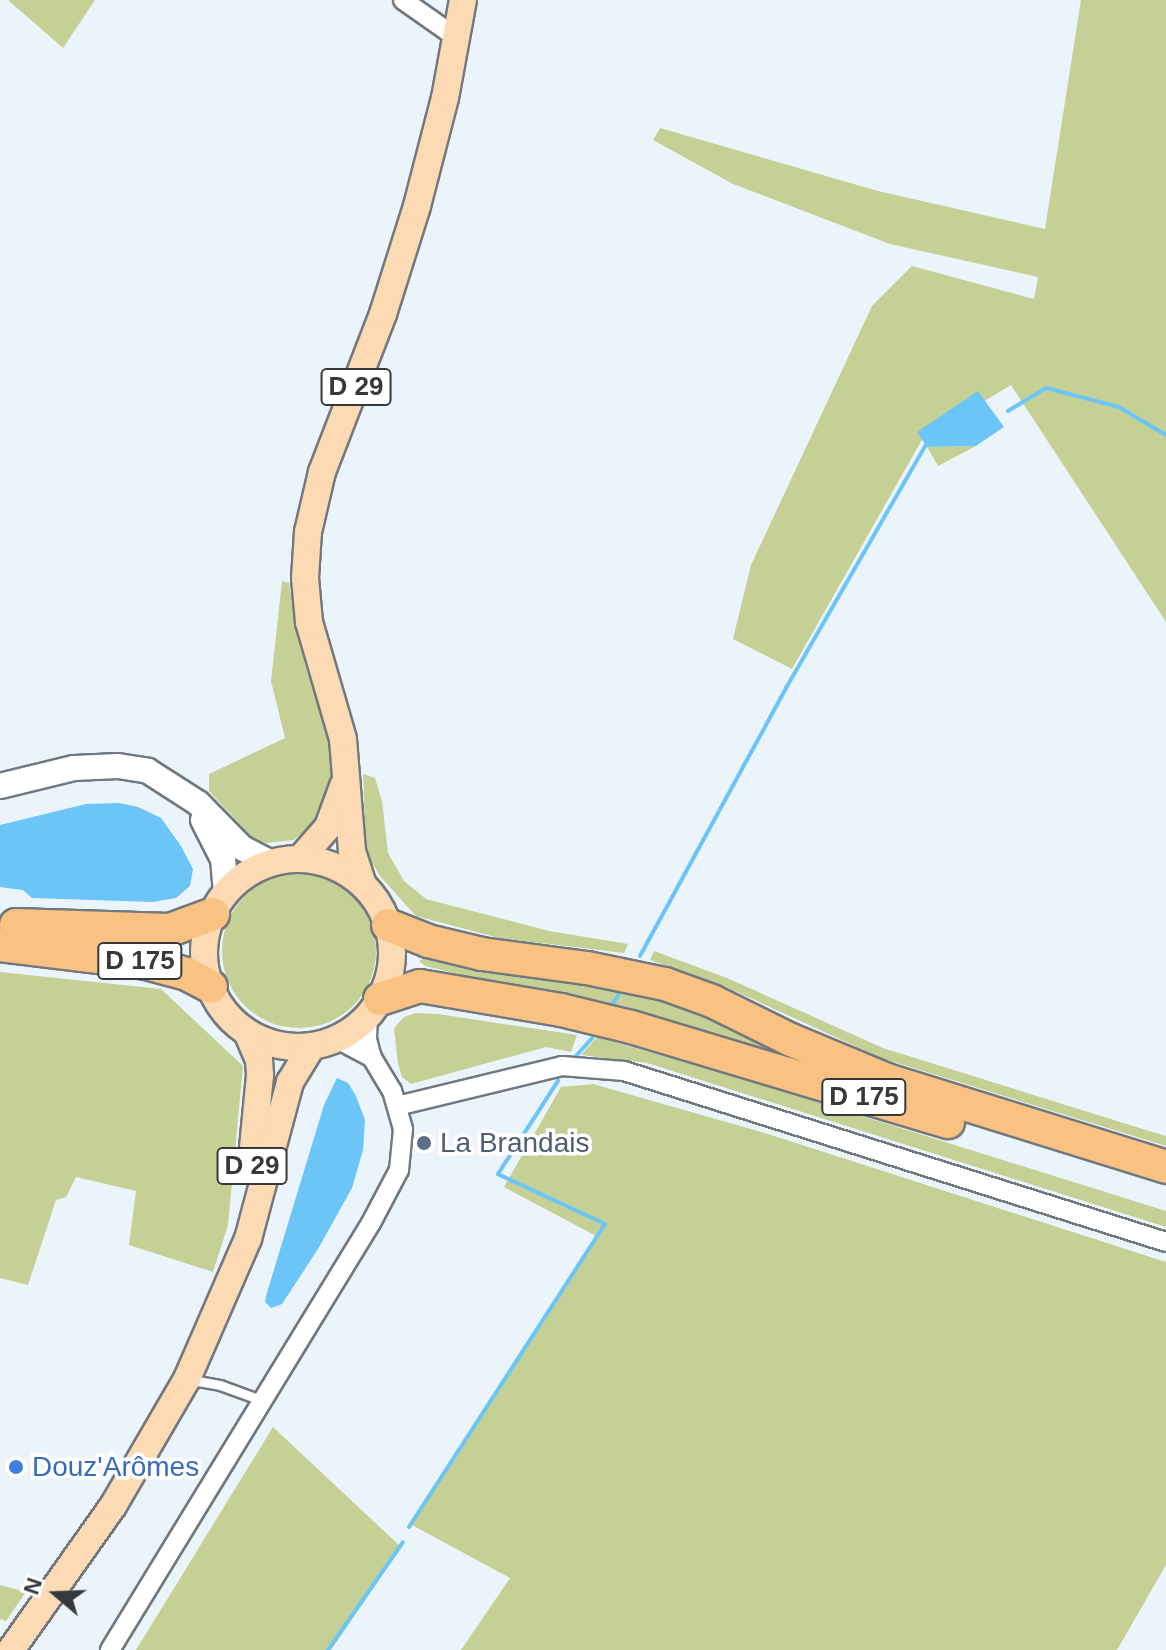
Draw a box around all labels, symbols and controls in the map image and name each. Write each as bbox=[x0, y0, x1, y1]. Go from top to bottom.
road number: D 29 bbox=[320, 365, 392, 409]
road number: D 175 bbox=[96, 939, 184, 983]
road number: D 175 bbox=[820, 1075, 908, 1119]
place label: La Brandais bbox=[440, 1126, 589, 1160]
marker: La Brandais bbox=[415, 1134, 433, 1152]
road number: D 29 bbox=[216, 1144, 288, 1188]
place label: Douz'Arômes bbox=[32, 1450, 199, 1484]
marker: Douz'Arômes bbox=[7, 1458, 25, 1476]
north arrow bbox=[16, 1554, 96, 1634]
text: N bbox=[18, 1574, 47, 1598]

